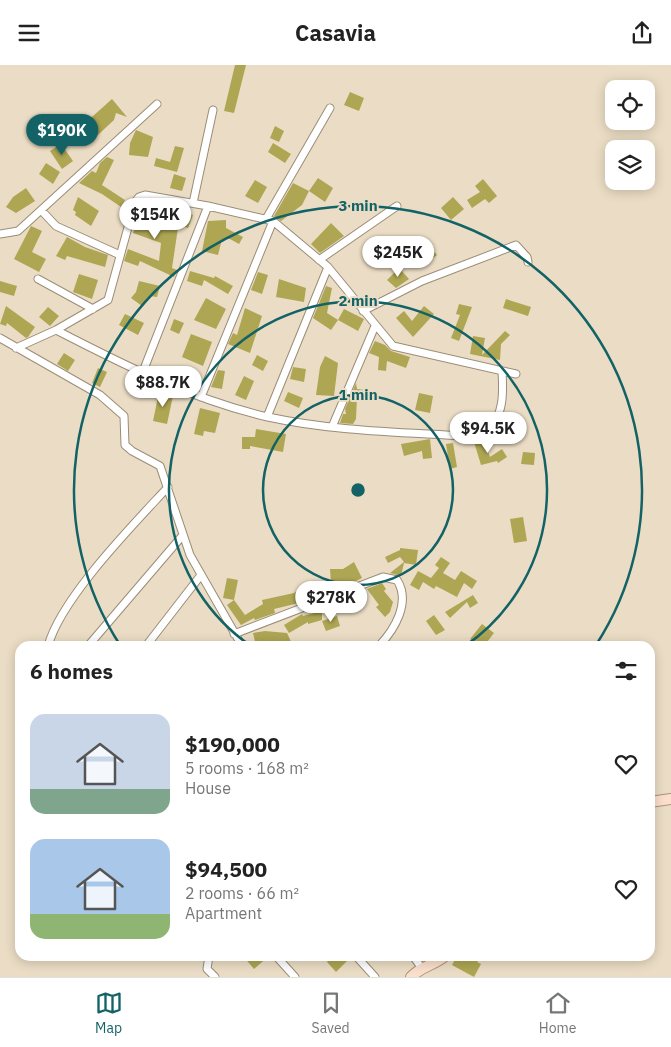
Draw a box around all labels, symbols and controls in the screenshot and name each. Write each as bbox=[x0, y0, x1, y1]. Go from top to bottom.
text: Casavia bbox=[295, 18, 376, 47]
icon: menu bbox=[15, 19, 43, 47]
icon: share bbox=[628, 19, 656, 47]
map controls bbox=[605, 80, 655, 190]
button: locate bbox=[605, 80, 655, 130]
pin: $190K bbox=[27, 113, 97, 156]
text: $190K bbox=[37, 120, 87, 140]
button: layers bbox=[605, 140, 655, 190]
text: 3 min bbox=[338, 196, 378, 215]
pin: $154K bbox=[120, 197, 190, 240]
text: $154K bbox=[130, 204, 180, 224]
pin: $245K bbox=[363, 235, 433, 278]
text: $245K bbox=[373, 242, 423, 262]
text: 2 min bbox=[338, 291, 378, 310]
pin: $88.7K bbox=[122, 365, 204, 408]
text: $88.7K bbox=[136, 372, 190, 392]
text: 1 min bbox=[338, 385, 378, 404]
pin: $94.5K bbox=[447, 411, 529, 454]
text: $94.5K bbox=[461, 418, 515, 438]
centre of rings bbox=[349, 481, 367, 499]
pin: $278K bbox=[296, 581, 366, 623]
text: $278K bbox=[306, 587, 356, 607]
text: 6 homes bbox=[30, 657, 113, 685]
icon: filters bbox=[612, 657, 640, 685]
text: $190,000 bbox=[185, 730, 280, 758]
icon: home bbox=[70, 734, 130, 794]
icon: heart bbox=[612, 750, 640, 778]
text: 5 rooms · 168 m² bbox=[185, 758, 309, 778]
text: House bbox=[185, 778, 231, 798]
text: $94,500 bbox=[185, 855, 267, 883]
icon: home bbox=[70, 859, 130, 919]
icon: heart bbox=[612, 875, 640, 903]
text: 2 rooms · 66 m² bbox=[185, 883, 299, 903]
text: Apartment bbox=[185, 903, 262, 923]
tab: Map bbox=[95, 989, 123, 1037]
tab: Saved bbox=[312, 989, 350, 1037]
tab: Home bbox=[539, 989, 576, 1037]

